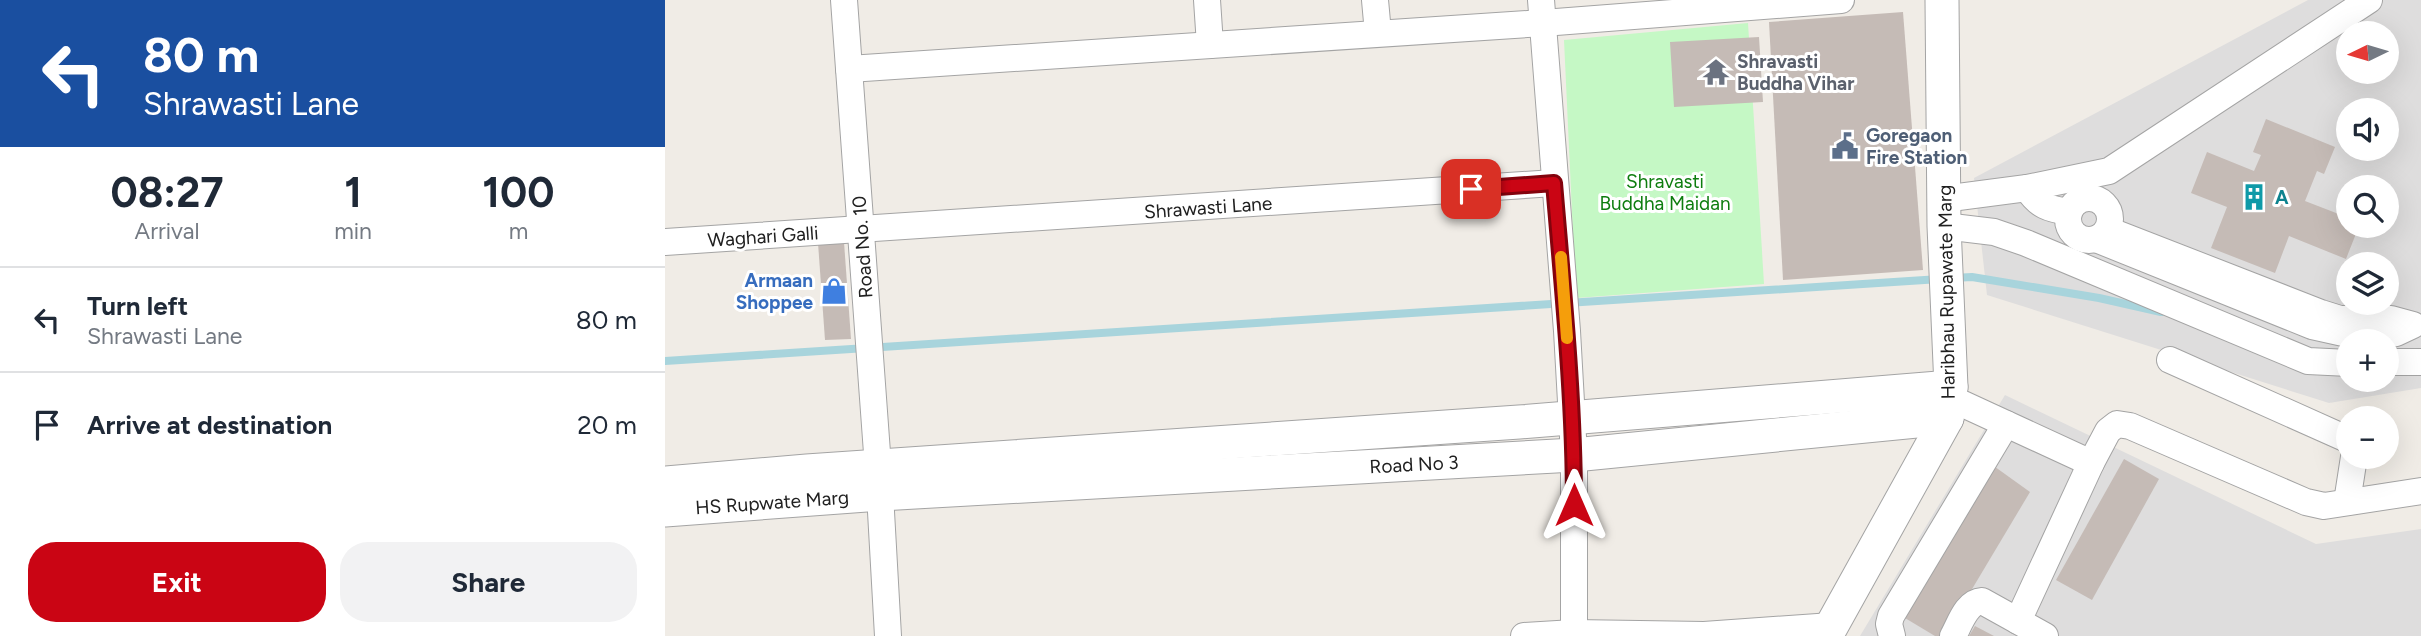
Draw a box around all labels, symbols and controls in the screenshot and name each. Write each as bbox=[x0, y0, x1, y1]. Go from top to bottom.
north arrow bbox=[2336, 21, 2399, 84]
map controls bbox=[2336, 21, 2399, 469]
text: 80 m bbox=[143, 25, 259, 84]
icon: left bbox=[28, 28, 119, 119]
place label: Shravasti Buddha Vihar bbox=[1737, 50, 1854, 95]
temple icon: Shravasti Buddha Vihar bbox=[1701, 57, 1731, 87]
text: Shrawasti Lane bbox=[143, 85, 359, 123]
button: sound bbox=[2336, 98, 2399, 161]
place label: Goregaon Fire Station bbox=[1866, 124, 1967, 169]
public building icon: Goregaon Fire Station bbox=[1830, 131, 1860, 161]
pin bbox=[1441, 159, 1501, 219]
text: 08:27 bbox=[110, 167, 224, 218]
text: 1 bbox=[344, 167, 362, 218]
text: 100 bbox=[482, 167, 555, 218]
icon: arrive bbox=[1452, 170, 1490, 208]
park label: Shravasti Buddha Maidan bbox=[1599, 170, 1731, 215]
button: search bbox=[2336, 175, 2399, 238]
building icon: A bbox=[2239, 182, 2269, 212]
street label: Haribhau Rupawate Marg bbox=[1933, 184, 1960, 400]
place label: A bbox=[2275, 186, 2289, 209]
street label: Shrawasti Lane bbox=[1143, 192, 1273, 223]
street label: Road No. 10 bbox=[847, 195, 878, 299]
text: Arrival bbox=[135, 217, 200, 245]
text: min bbox=[334, 217, 372, 245]
text: m bbox=[509, 217, 528, 245]
street label: Waghari Galli bbox=[707, 221, 819, 252]
button: layers bbox=[2336, 252, 2399, 315]
place label: Armaan Shoppee bbox=[736, 269, 813, 314]
shop icon: Armaan Shoppee bbox=[819, 276, 849, 306]
text: Turn left bbox=[87, 290, 188, 322]
icon: left bbox=[28, 301, 66, 339]
text: 80 m bbox=[576, 304, 637, 336]
text: Shrawasti Lane bbox=[87, 322, 242, 350]
button: + bbox=[2336, 329, 2399, 392]
icon: arrive bbox=[28, 406, 66, 444]
button: − bbox=[2336, 406, 2399, 469]
text: Arrive at destination bbox=[87, 409, 332, 441]
text: 20 m bbox=[577, 409, 637, 441]
street label: Road No 3 bbox=[1369, 451, 1459, 478]
position arrow bbox=[1537, 468, 1611, 542]
street label: HS Rupwate Marg bbox=[694, 486, 850, 519]
button: Exit bbox=[28, 542, 326, 622]
button: Share bbox=[340, 542, 637, 622]

